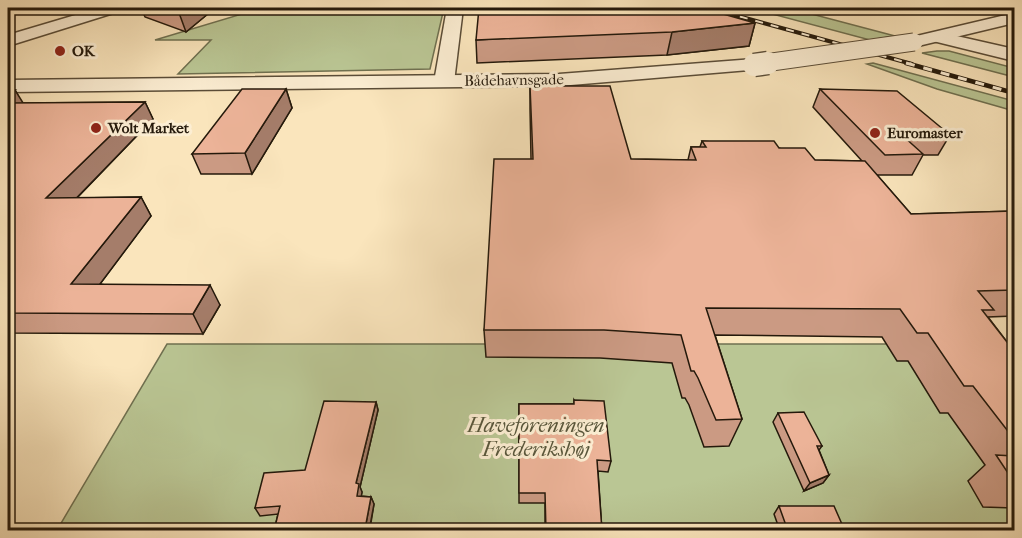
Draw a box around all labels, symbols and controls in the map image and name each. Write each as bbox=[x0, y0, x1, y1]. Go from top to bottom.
place label: OK bbox=[72, 42, 96, 60]
marker: OK bbox=[53, 44, 67, 58]
street label: Bådehavnsgade bbox=[464, 70, 565, 90]
place label: Wolt Market bbox=[107, 119, 190, 137]
marker: Wolt Market bbox=[89, 121, 103, 135]
place label: Euromaster bbox=[887, 124, 963, 142]
marker: Euromaster bbox=[868, 126, 882, 140]
park label: Haveforeningen Frederikshøj bbox=[466, 413, 605, 461]

